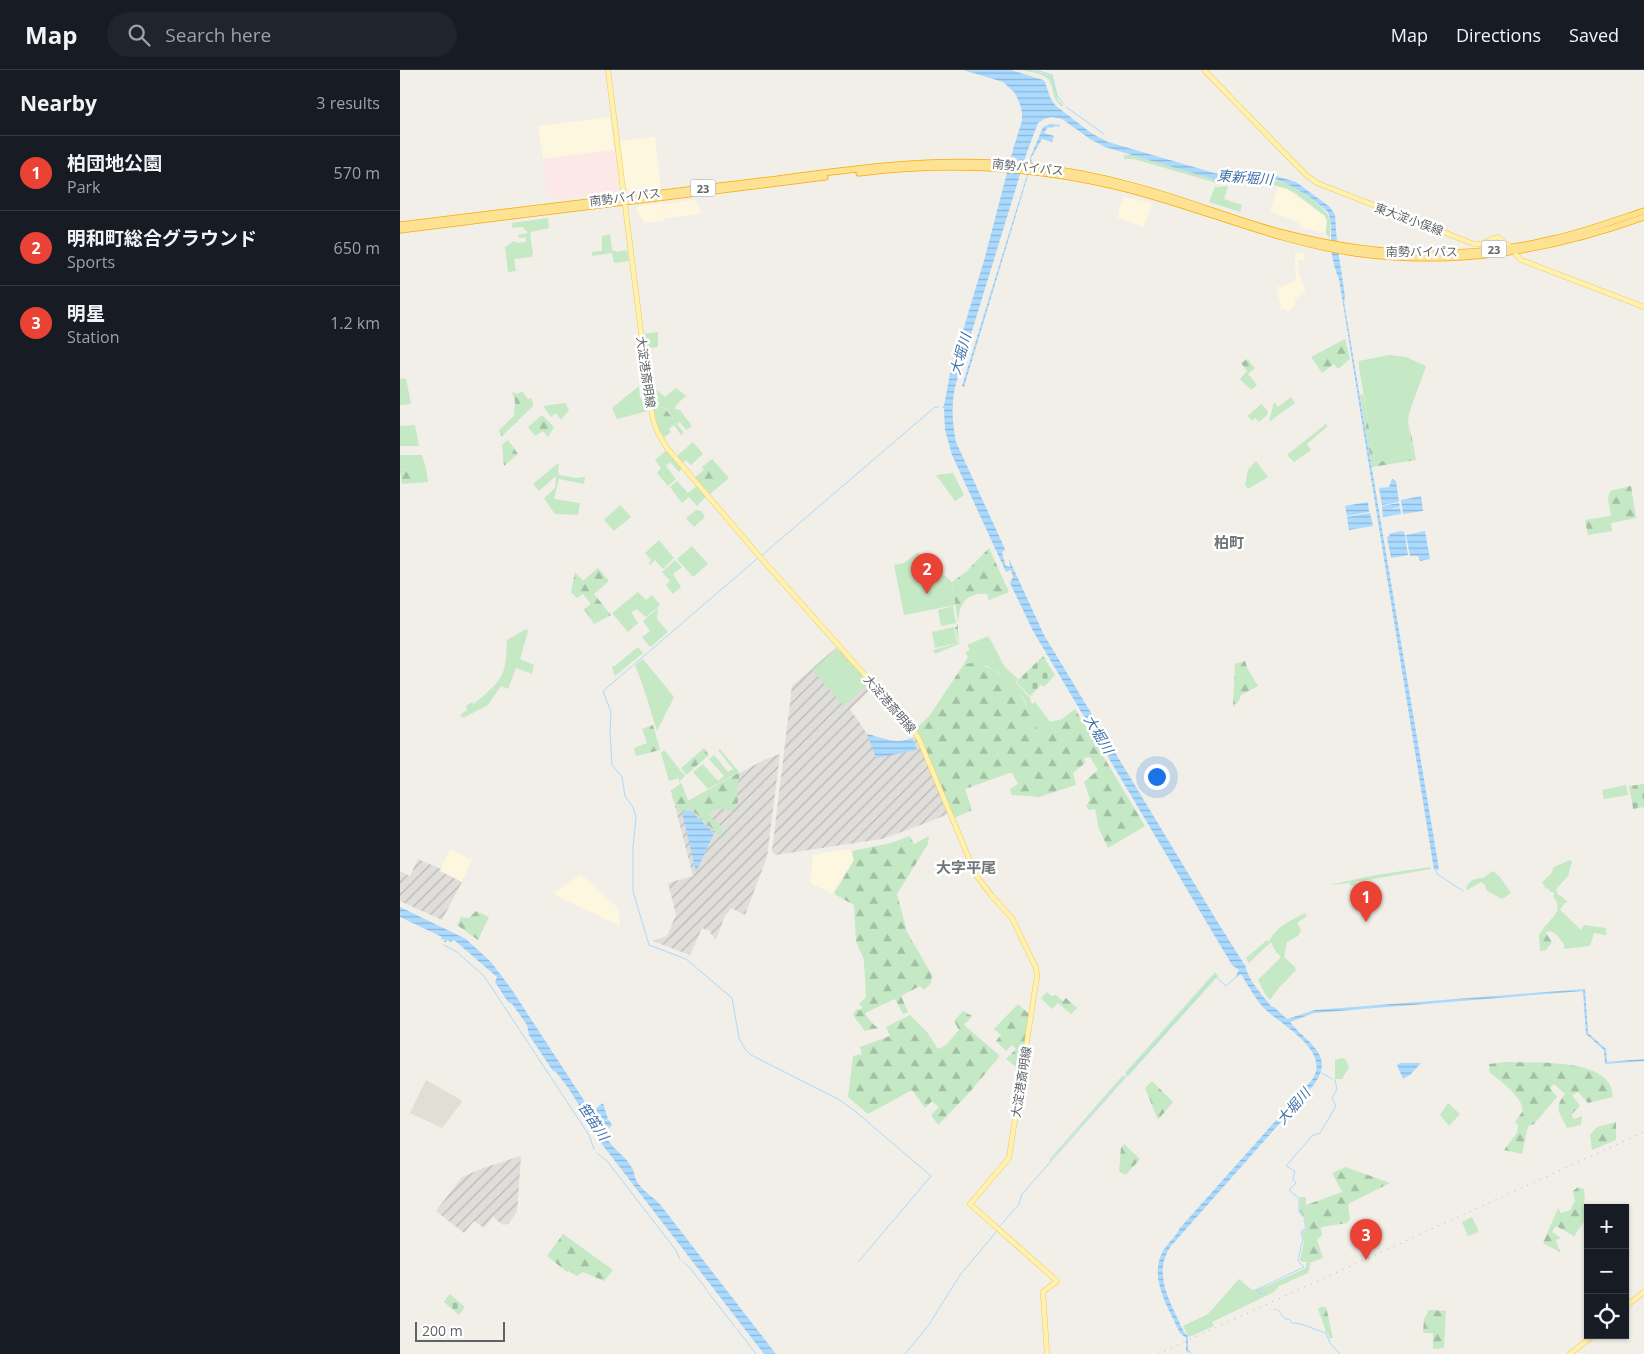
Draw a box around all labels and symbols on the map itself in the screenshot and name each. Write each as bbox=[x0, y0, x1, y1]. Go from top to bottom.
street label: 南勢バイパス bbox=[991, 155, 1065, 179]
water label: 東新堀川 bbox=[1216, 166, 1276, 189]
road number: 23 bbox=[690, 180, 716, 196]
street label: 南勢バイパス bbox=[588, 184, 662, 210]
street label: 東大淀小俣線 bbox=[1372, 199, 1446, 239]
road number: 23 bbox=[1482, 240, 1506, 258]
street label: 南勢バイパス bbox=[1386, 243, 1458, 260]
water label: 大堀川 bbox=[945, 329, 975, 377]
street label: 大淀港斎明線 bbox=[633, 335, 659, 409]
district label: 柏町 bbox=[1214, 532, 1244, 552]
pin: 2 bbox=[911, 553, 943, 594]
street label: 大淀港斎明線 bbox=[860, 671, 920, 737]
water label: 大堀川 bbox=[1080, 711, 1119, 759]
your location bbox=[1144, 764, 1170, 790]
district label: 大字平尾 bbox=[936, 857, 996, 877]
pin: 1 bbox=[1350, 881, 1382, 922]
street label: 大淀港斎明線 bbox=[1007, 1045, 1035, 1119]
water label: 大堀川 bbox=[1272, 1082, 1315, 1128]
water label: 笹笛川 bbox=[574, 1098, 615, 1145]
pin: 3 bbox=[1350, 1219, 1382, 1260]
scale bar bbox=[415, 1319, 505, 1342]

